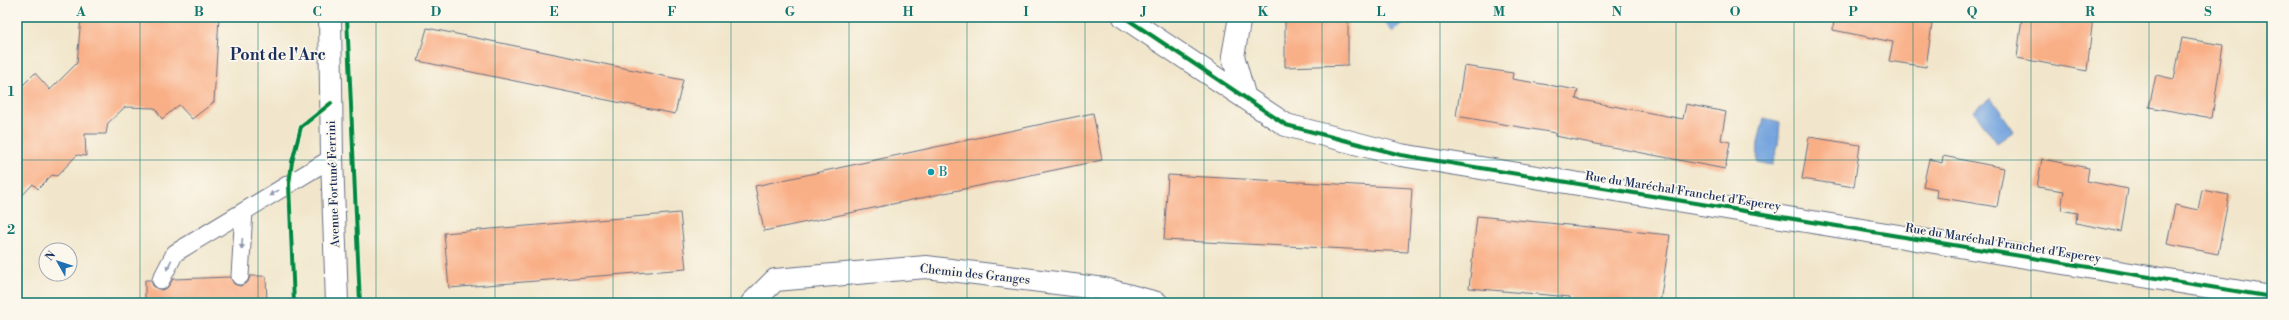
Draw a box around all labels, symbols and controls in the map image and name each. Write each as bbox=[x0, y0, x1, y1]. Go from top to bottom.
text: A bbox=[75, 4, 86, 20]
text: B bbox=[194, 4, 204, 20]
text: C bbox=[312, 4, 322, 20]
text: D bbox=[431, 4, 441, 20]
text: E bbox=[549, 4, 559, 20]
text: F bbox=[667, 4, 677, 20]
text: G bbox=[785, 4, 796, 20]
text: H bbox=[903, 4, 914, 20]
text: I bbox=[1023, 4, 1029, 20]
text: J bbox=[1139, 4, 1147, 20]
text: K bbox=[1258, 4, 1269, 20]
text: L bbox=[1377, 4, 1386, 20]
text: M bbox=[1493, 4, 1505, 20]
text: N bbox=[1612, 4, 1623, 20]
text: O bbox=[1730, 4, 1741, 20]
text: P bbox=[1848, 4, 1858, 20]
text: Q bbox=[1967, 4, 1978, 20]
text: R bbox=[2085, 4, 2095, 20]
text: S bbox=[2204, 4, 2212, 20]
district label: Pont de l'Arc bbox=[230, 45, 326, 65]
text: 1 bbox=[8, 84, 15, 100]
street label: Avenue Fortuné Ferrini bbox=[324, 120, 343, 249]
place label: B bbox=[938, 165, 947, 180]
marker: B bbox=[926, 167, 936, 177]
street label: Rue du Maréchal Franchet d'Esperey bbox=[1584, 169, 1782, 214]
one-way arrow bbox=[268, 189, 280, 196]
street label: Rue du Maréchal Franchet d'Esperey bbox=[1904, 221, 2102, 266]
text: 2 bbox=[7, 222, 15, 238]
one-way arrow bbox=[238, 238, 245, 250]
north arrow bbox=[38, 242, 78, 282]
text: N bbox=[43, 248, 59, 264]
one-way arrow bbox=[165, 259, 172, 270]
street label: Chemin des Granges bbox=[919, 261, 1031, 288]

